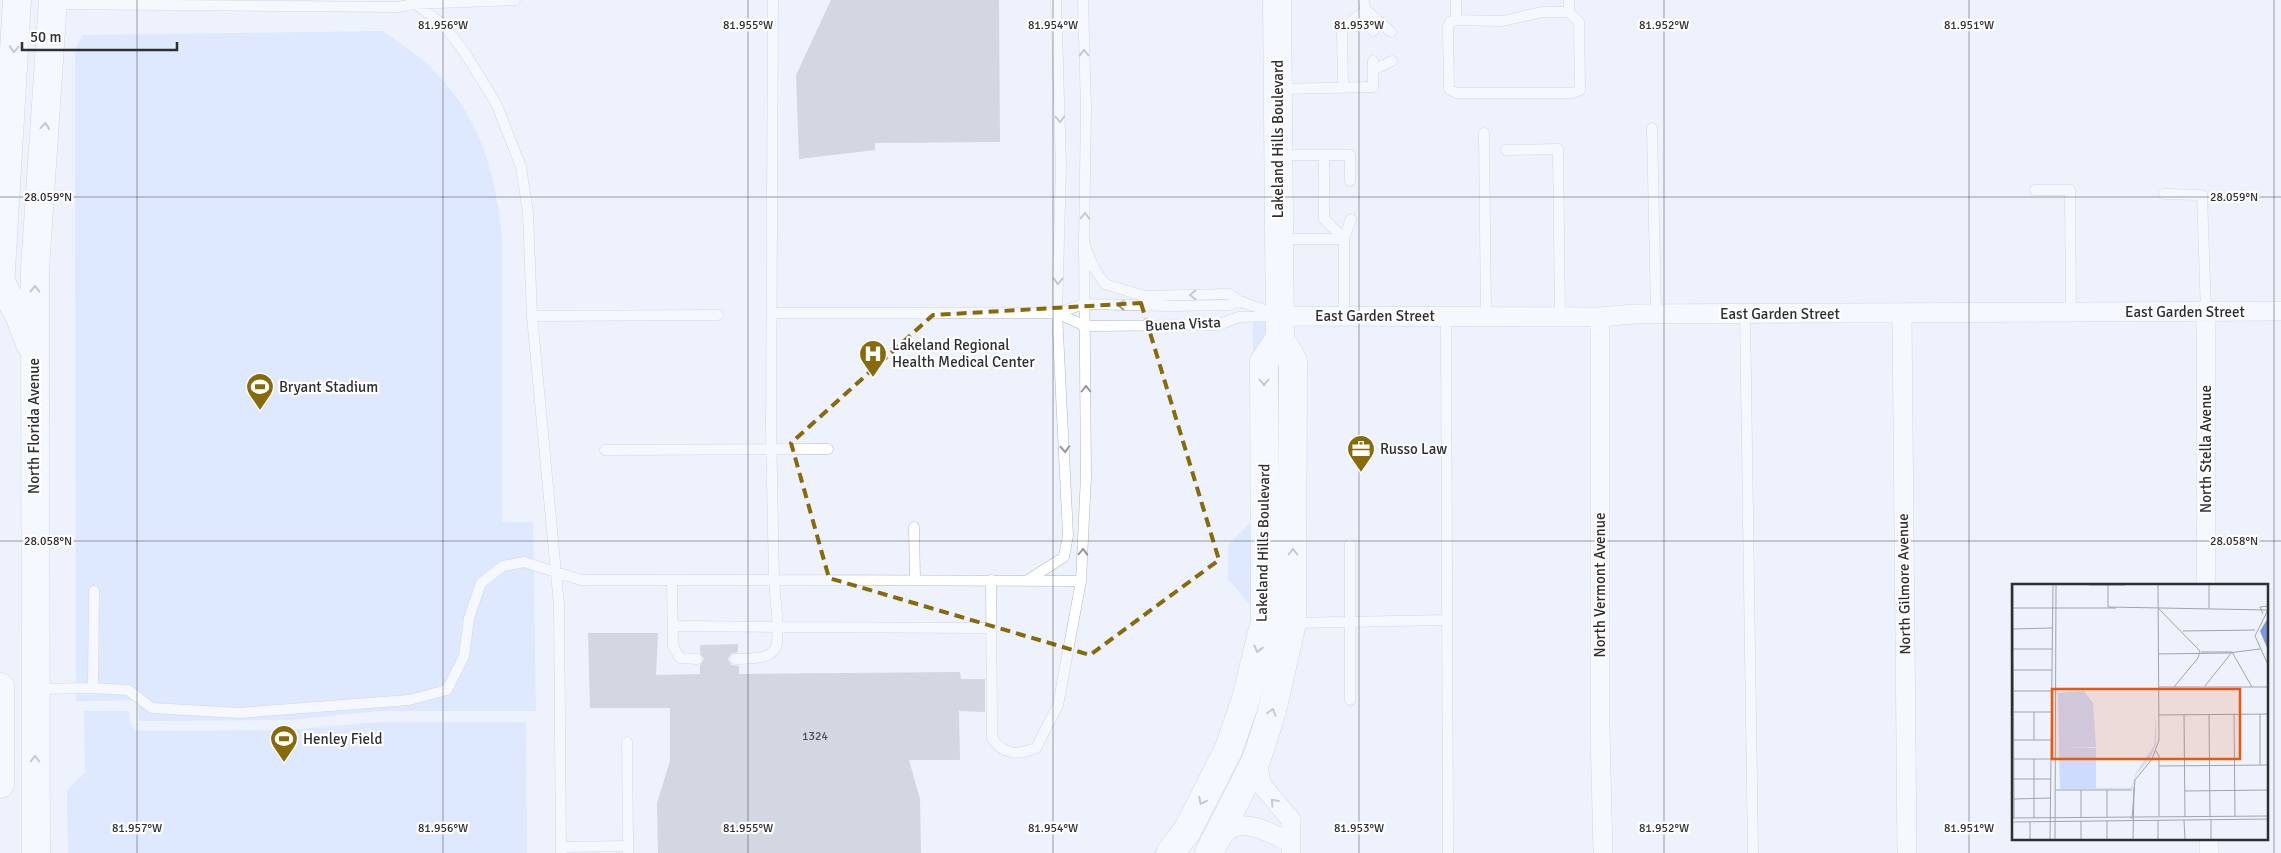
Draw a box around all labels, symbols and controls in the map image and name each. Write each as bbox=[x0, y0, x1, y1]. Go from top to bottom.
text: 81.956°W bbox=[418, 18, 468, 33]
text: 81.955°W bbox=[723, 18, 773, 33]
text: 81.954°W bbox=[1028, 18, 1078, 33]
text: 81.953°W bbox=[1334, 18, 1384, 33]
text: 81.952°W bbox=[1639, 18, 1689, 33]
text: 81.951°W bbox=[1944, 18, 1994, 33]
scale bar bbox=[22, 20, 178, 52]
text: 50 m bbox=[30, 28, 61, 46]
one-way arrow bbox=[9, 45, 20, 53]
one-way arrow bbox=[1079, 49, 1089, 56]
street label: Lakeland Hills Boulevard bbox=[1269, 60, 1287, 218]
one-way arrow bbox=[1055, 115, 1065, 123]
one-way arrow bbox=[39, 122, 50, 130]
text: 28.059°N bbox=[24, 190, 72, 205]
text: 28.059°N bbox=[2210, 190, 2258, 205]
one-way arrow bbox=[1080, 211, 1090, 219]
one-way arrow bbox=[1053, 278, 1063, 285]
one-way arrow bbox=[30, 284, 40, 292]
one-way arrow bbox=[1188, 290, 1196, 300]
one-way arrow bbox=[1117, 300, 1125, 310]
street label: East Garden Street bbox=[2125, 303, 2245, 321]
street label: East Garden Street bbox=[1720, 305, 1840, 323]
street label: East Garden Street bbox=[1315, 307, 1435, 325]
street label: Buena Vista bbox=[1145, 313, 1221, 335]
place label: Lakeland Regional Health Medical Center bbox=[892, 336, 1035, 371]
hospital icon: Lakeland Regional Health Medical Center bbox=[858, 339, 888, 378]
street label: North Florida Avenue bbox=[25, 358, 43, 494]
sports icon: Bryant Stadium bbox=[245, 372, 275, 411]
place label: Bryant Stadium bbox=[279, 378, 378, 396]
one-way arrow bbox=[1259, 378, 1269, 386]
one-way arrow bbox=[1080, 385, 1091, 393]
street label: North Stella Avenue bbox=[2197, 385, 2215, 513]
office icon: Russo Law bbox=[1346, 434, 1376, 473]
place label: Russo Law bbox=[1380, 440, 1447, 458]
one-way arrow bbox=[1060, 445, 1071, 453]
street label: Lakeland Hills Boulevard bbox=[1253, 464, 1273, 622]
street label: North Vermont Avenue bbox=[1591, 513, 1609, 657]
street label: North Gilmore Avenue bbox=[1894, 513, 1914, 655]
text: 28.058°N bbox=[24, 534, 72, 549]
text: 28.058°N bbox=[2210, 534, 2258, 549]
one-way arrow bbox=[1077, 548, 1088, 556]
one-way arrow bbox=[1288, 548, 1298, 556]
inset map bbox=[2012, 584, 2268, 840]
one-way arrow bbox=[1253, 644, 1264, 653]
one-way arrow bbox=[1266, 708, 1276, 717]
sports icon: Henley Field bbox=[269, 724, 299, 763]
house number: 1324 bbox=[802, 729, 828, 744]
place label: Henley Field bbox=[303, 730, 382, 748]
one-way arrow bbox=[30, 755, 40, 762]
one-way arrow bbox=[1198, 795, 1208, 804]
one-way arrow bbox=[1271, 798, 1280, 807]
text: 81.957°W bbox=[112, 821, 162, 836]
text: 81.956°W bbox=[418, 821, 468, 836]
text: 81.955°W bbox=[723, 821, 773, 836]
text: 81.954°W bbox=[1028, 821, 1078, 836]
text: 81.953°W bbox=[1334, 821, 1384, 836]
text: 81.952°W bbox=[1639, 821, 1689, 836]
text: 81.951°W bbox=[1944, 821, 1994, 836]

